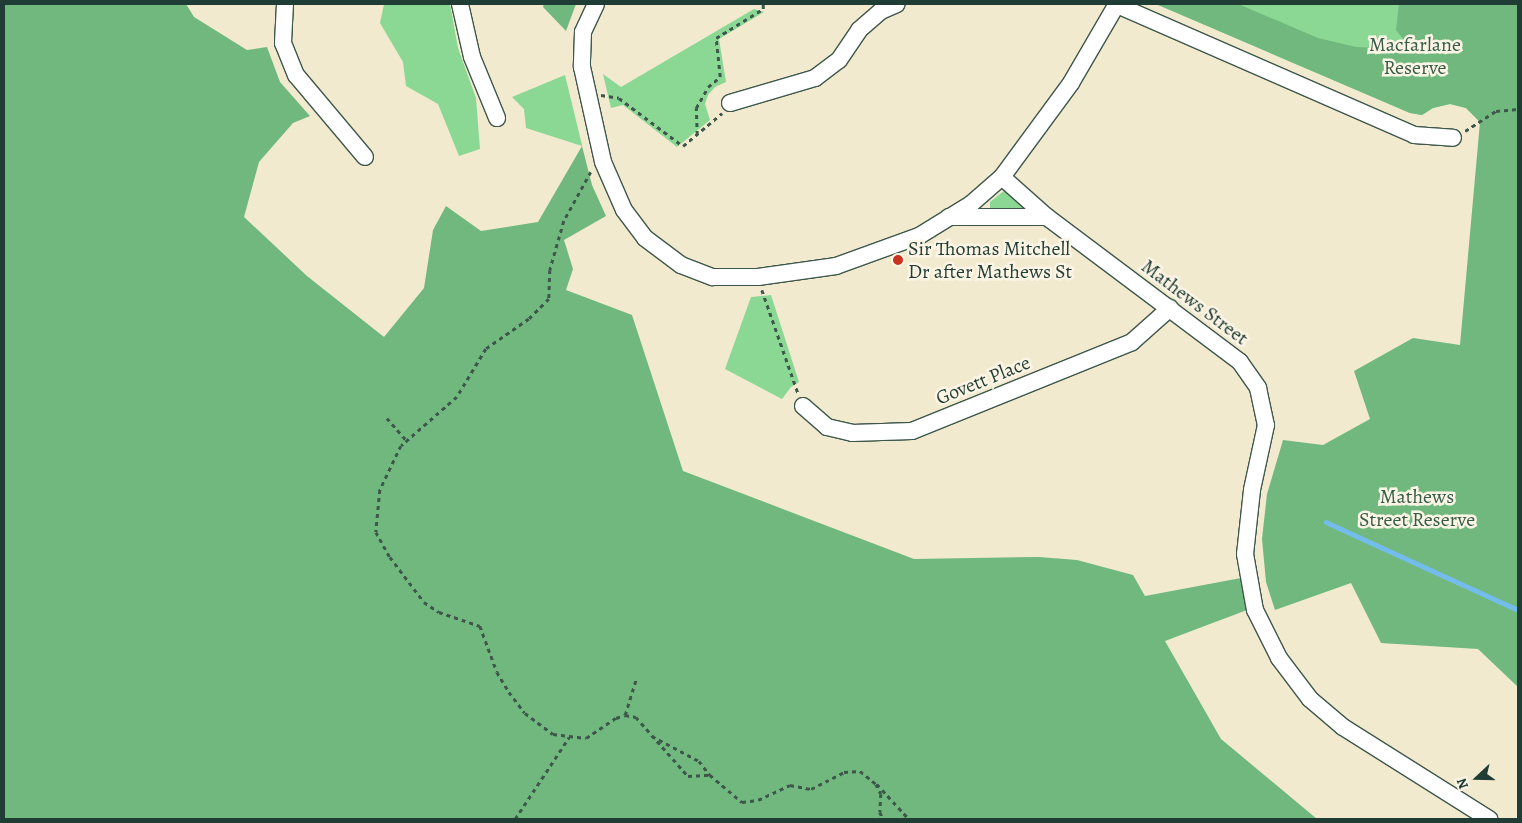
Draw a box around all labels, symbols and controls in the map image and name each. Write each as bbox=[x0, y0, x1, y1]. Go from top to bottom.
park label: Macfarlane Reserve bbox=[1369, 33, 1461, 80]
place label: Sir Thomas Mitchell Dr after Mathews St bbox=[908, 236, 1072, 283]
marker: Sir Thomas Mitchell Dr after Mathews St bbox=[892, 254, 904, 266]
street label: Mathews Street bbox=[1137, 254, 1253, 350]
street label: Govett Place bbox=[932, 350, 1034, 410]
park label: Mathews Street Reserve bbox=[1359, 484, 1475, 531]
north arrow bbox=[1452, 753, 1502, 803]
text: N bbox=[1452, 775, 1473, 792]

